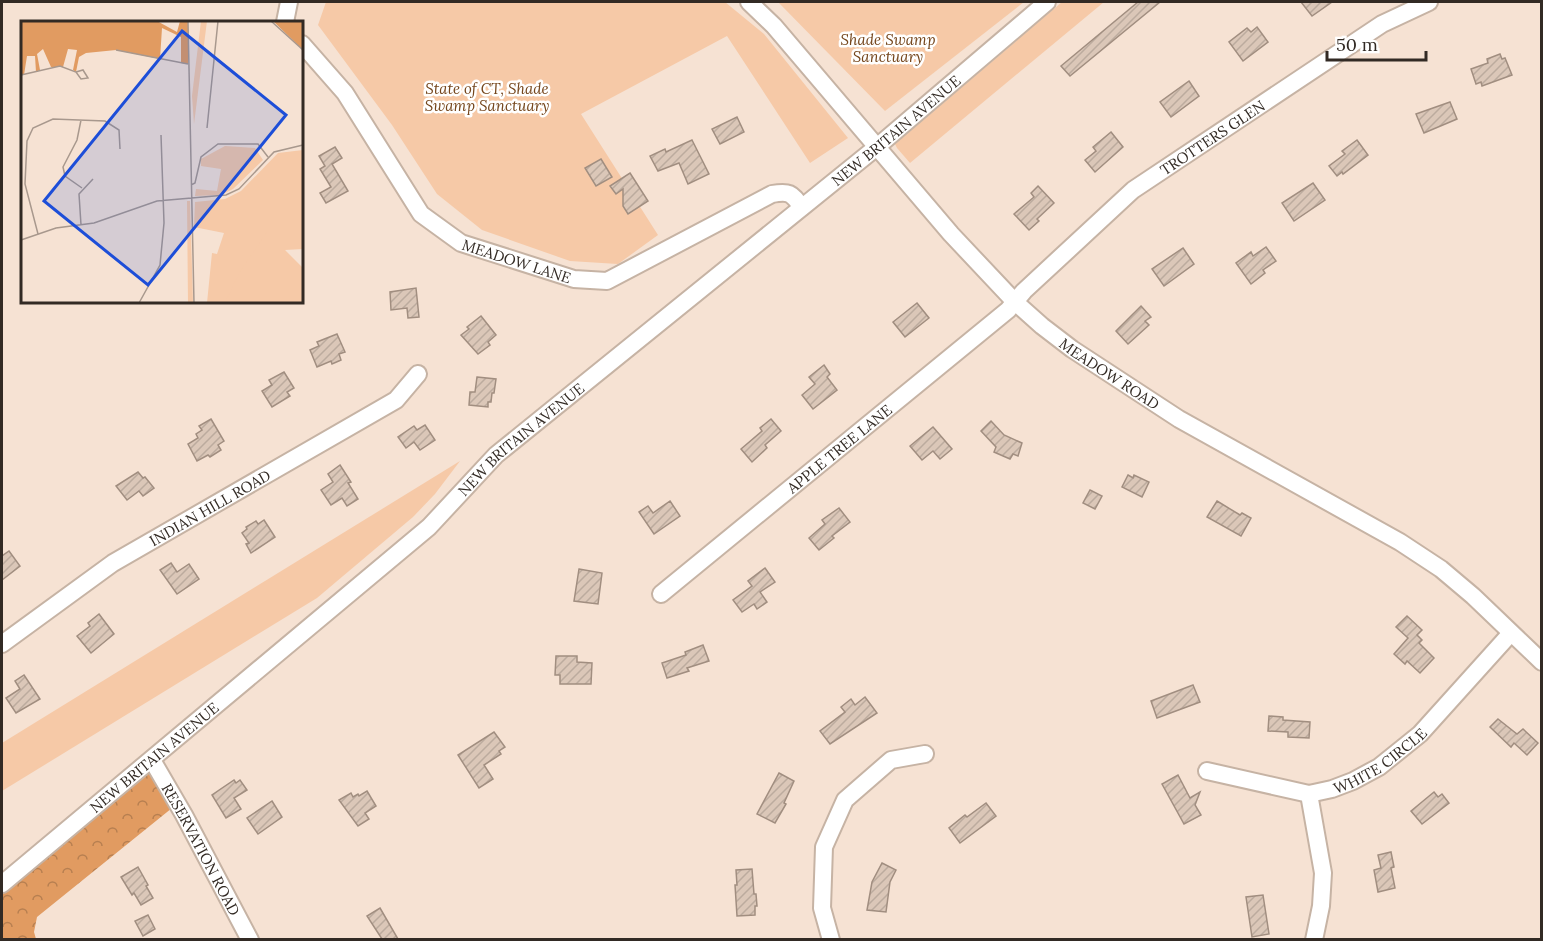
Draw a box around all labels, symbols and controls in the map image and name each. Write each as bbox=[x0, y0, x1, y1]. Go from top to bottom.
inset map bbox=[21, 21, 303, 303]
scale bar bbox=[1327, 24, 1426, 62]
park label: Shade Swamp Sanctuary bbox=[840, 30, 936, 66]
text: 50 m bbox=[1336, 33, 1378, 56]
street label: NEW BRITAIN AVENUE bbox=[827, 71, 964, 190]
park label: State of CT, Shade Swamp Sanctuary bbox=[425, 79, 549, 115]
street label: TROTTERS GLEN bbox=[1156, 95, 1268, 179]
street label: MEADOW LANE bbox=[460, 235, 574, 287]
street label: MEADOW ROAD bbox=[1056, 334, 1163, 413]
street label: NEW BRITAIN AVENUE bbox=[454, 378, 588, 500]
street label: APPLE TREE LANE bbox=[782, 400, 895, 498]
street label: INDIAN HILL ROAD bbox=[146, 465, 274, 550]
street label: NEW BRITAIN AVENUE bbox=[86, 698, 222, 816]
street label: WHITE CIRCLE bbox=[1330, 724, 1431, 797]
street label: RESERVATION ROAD bbox=[158, 780, 245, 919]

